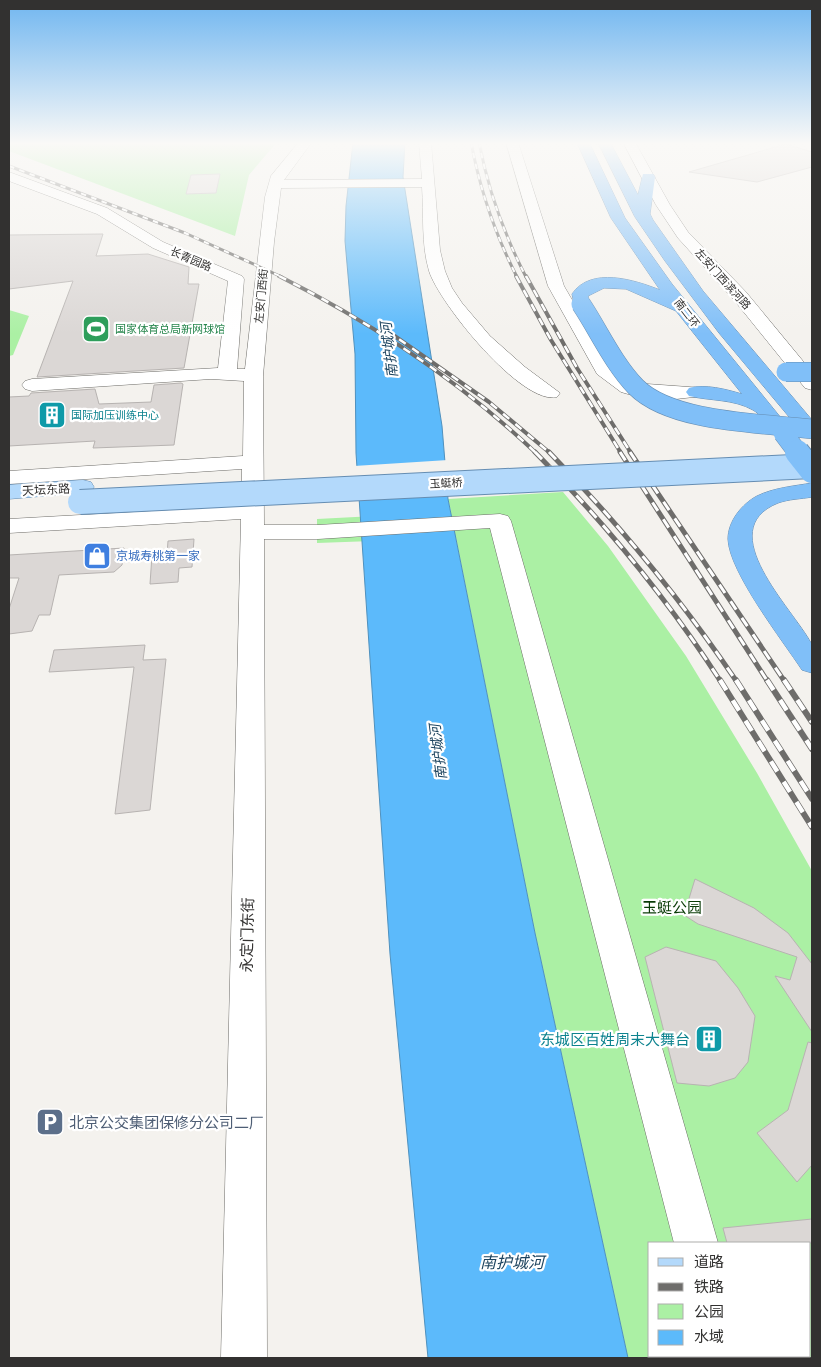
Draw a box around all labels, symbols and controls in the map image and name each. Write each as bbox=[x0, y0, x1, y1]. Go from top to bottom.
street label: 长青园路 bbox=[168, 244, 214, 274]
street label: 左安门西滨河路 bbox=[692, 246, 754, 312]
street label: 左安门西街 bbox=[252, 268, 270, 324]
street label: 南二环 bbox=[671, 296, 703, 330]
sports icon: 国家体育总局新网球馆 bbox=[81, 314, 111, 344]
water label: 南护城河 bbox=[376, 318, 401, 379]
place label: 国家体育总局新网球馆 bbox=[115, 322, 225, 336]
building icon: 国际加压训练中心 bbox=[37, 400, 67, 430]
place label: 国际加压训练中心 bbox=[71, 408, 159, 422]
street label: 玉蜓桥 bbox=[429, 475, 463, 491]
street label: 天坛东路 bbox=[22, 481, 70, 499]
shop icon: 京城寿桃第一家 bbox=[82, 541, 112, 571]
place label: 京城寿桃第一家 bbox=[116, 548, 200, 564]
water label: 南护城河 bbox=[425, 720, 450, 781]
street label: 永定门东街 bbox=[236, 897, 258, 973]
park label: 玉蜓公园 bbox=[642, 897, 702, 918]
building icon: 东城区百姓周末大舞台 bbox=[694, 1024, 724, 1054]
place label: 东城区百姓周末大舞台 bbox=[540, 1029, 690, 1050]
parking icon: 北京公交集团保修分公司二厂 bbox=[35, 1107, 65, 1137]
place label: 北京公交集团保修分公司二厂 bbox=[69, 1112, 264, 1133]
legend bbox=[648, 1242, 811, 1357]
water label: 南护城河 bbox=[480, 1251, 547, 1273]
text: 道路 bbox=[694, 1251, 724, 1272]
text: 铁路 bbox=[694, 1276, 724, 1297]
text: 公园 bbox=[694, 1301, 724, 1322]
text: 水域 bbox=[694, 1326, 724, 1347]

